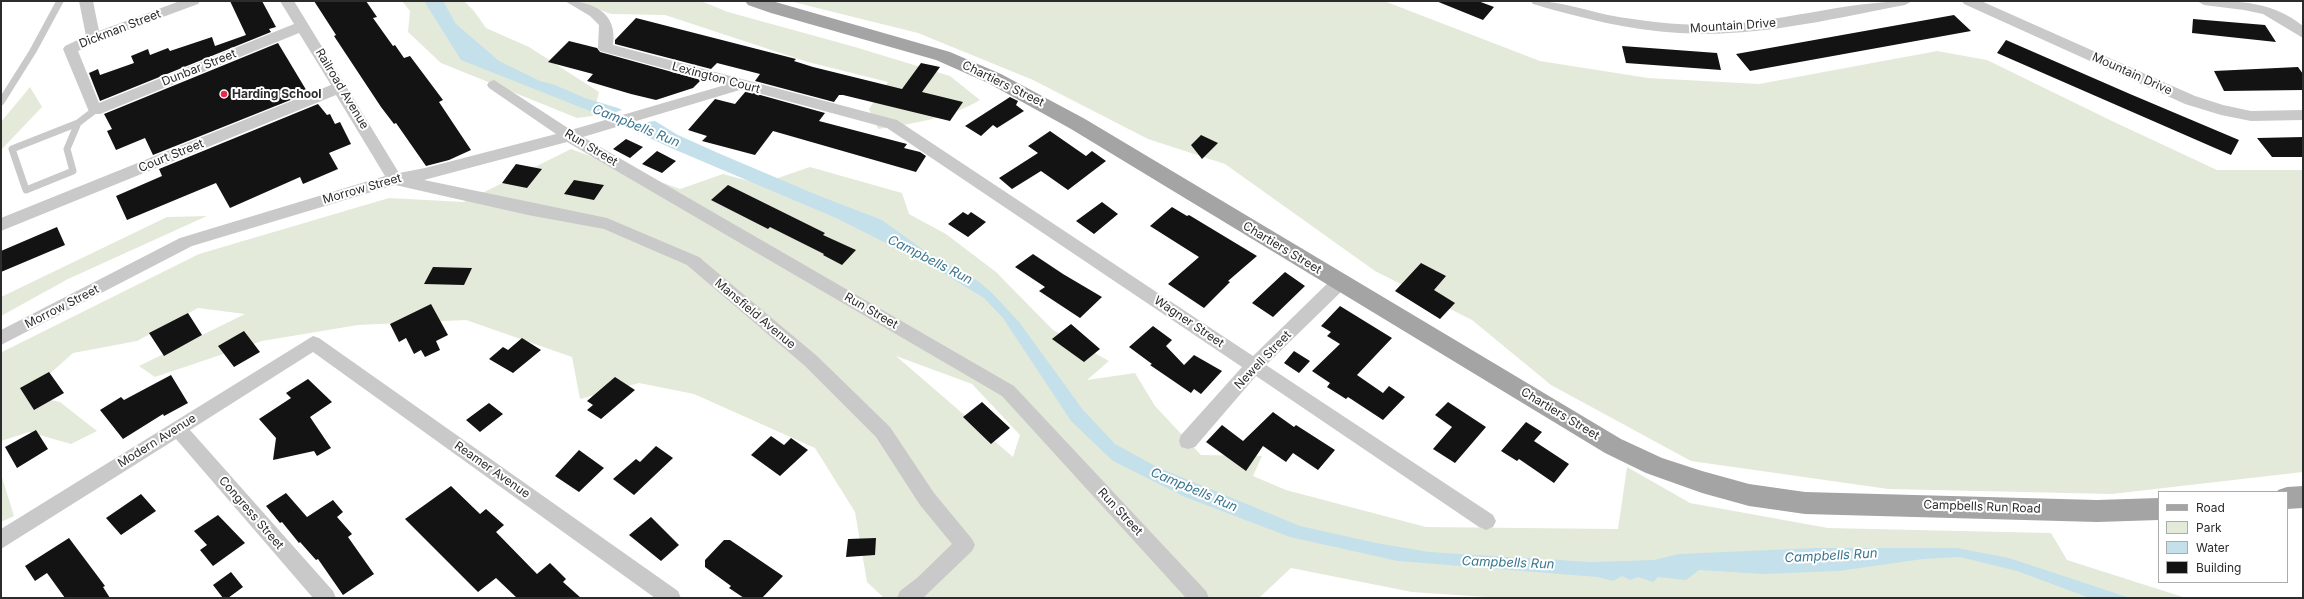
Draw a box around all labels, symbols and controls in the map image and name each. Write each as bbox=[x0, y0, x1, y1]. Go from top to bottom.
street label: Dickman Street bbox=[77, 7, 163, 51]
street label: Mountain Drive bbox=[1690, 16, 1776, 36]
street label: Railroad Avenue bbox=[312, 46, 372, 132]
street label: Dunbar Street bbox=[160, 47, 238, 89]
street label: Mountain Drive bbox=[2090, 50, 2174, 98]
street label: Chartiers Street bbox=[960, 58, 1046, 110]
street label: Lexington Court bbox=[670, 59, 762, 97]
place label: Harding School bbox=[232, 87, 322, 101]
marker: Harding School bbox=[219, 89, 229, 99]
water label: Campbells Run bbox=[590, 101, 682, 151]
street label: Run Street bbox=[562, 127, 620, 169]
street label: Court Street bbox=[136, 136, 206, 176]
street label: Morrow Street bbox=[321, 171, 403, 207]
street label: Chartiers Street bbox=[1240, 219, 1324, 277]
water label: Campbells Run bbox=[885, 232, 975, 288]
street label: Mansfield Avenue bbox=[712, 276, 798, 352]
street label: Morrow Street bbox=[23, 282, 101, 332]
street label: Run Street bbox=[842, 290, 900, 332]
street label: Wagner Street bbox=[1151, 293, 1227, 351]
street label: Newell Street bbox=[1232, 328, 1294, 392]
street label: Chartiers Street bbox=[1518, 385, 1602, 443]
street label: Modern Avenue bbox=[115, 411, 199, 471]
street label: Reamer Avenue bbox=[451, 439, 533, 501]
water label: Campbells Run bbox=[1148, 465, 1240, 515]
street label: Congress Street bbox=[216, 474, 286, 552]
street label: Run Street bbox=[1095, 485, 1145, 539]
legend bbox=[2158, 491, 2288, 583]
street label: Campbells Run Road bbox=[1923, 498, 2041, 516]
text: Road bbox=[2196, 500, 2225, 515]
text: Park bbox=[2196, 520, 2222, 535]
text: Water bbox=[2196, 540, 2229, 555]
water label: Campbells Run bbox=[1784, 546, 1878, 566]
water label: Campbells Run bbox=[1461, 554, 1555, 572]
text: Building bbox=[2196, 560, 2241, 575]

